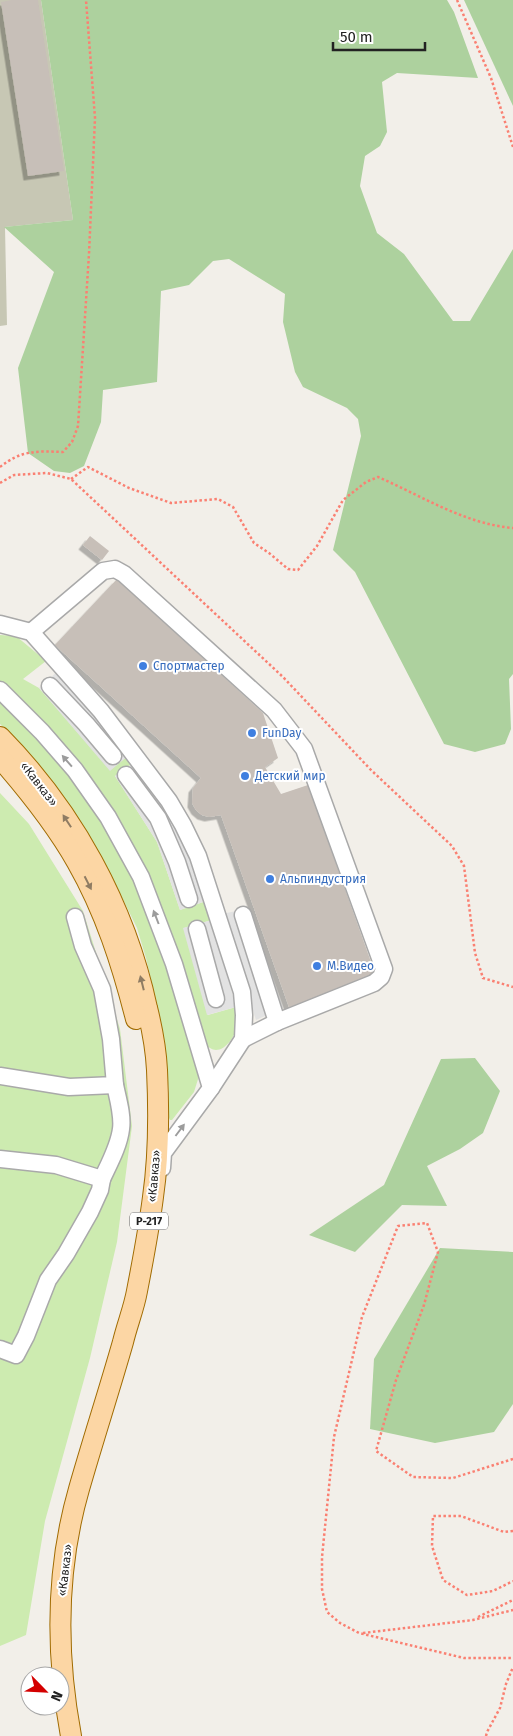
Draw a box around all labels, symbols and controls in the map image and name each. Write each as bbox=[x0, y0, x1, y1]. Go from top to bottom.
scale bar bbox=[333, 20, 426, 52]
text: 50 m bbox=[340, 28, 373, 46]
place label: Спортмастер bbox=[153, 659, 225, 673]
marker: Спортмастер bbox=[137, 660, 149, 672]
place label: FunDay bbox=[262, 726, 301, 740]
marker: FunDay bbox=[246, 727, 258, 739]
one-way arrow bbox=[62, 755, 73, 767]
street label: «Кавказ» bbox=[17, 759, 61, 809]
place label: Детский мир bbox=[254, 769, 326, 783]
marker: Детский мир bbox=[239, 770, 251, 782]
one-way arrow bbox=[62, 814, 72, 827]
place label: Альпиндустрия bbox=[280, 872, 366, 886]
marker: Альпиндустрия bbox=[264, 873, 276, 885]
one-way arrow bbox=[84, 876, 92, 890]
one-way arrow bbox=[152, 909, 159, 924]
place label: М.Видео bbox=[327, 959, 374, 973]
marker: М.Видео bbox=[311, 960, 323, 972]
one-way arrow bbox=[137, 976, 145, 991]
one-way arrow bbox=[175, 1124, 186, 1137]
street label: «Кавказ» bbox=[145, 1149, 163, 1203]
road number: Р-217 bbox=[130, 1212, 168, 1230]
street label: «Кавказ» bbox=[55, 1543, 75, 1597]
north arrow bbox=[20, 1666, 70, 1716]
text: N bbox=[47, 1688, 66, 1704]

